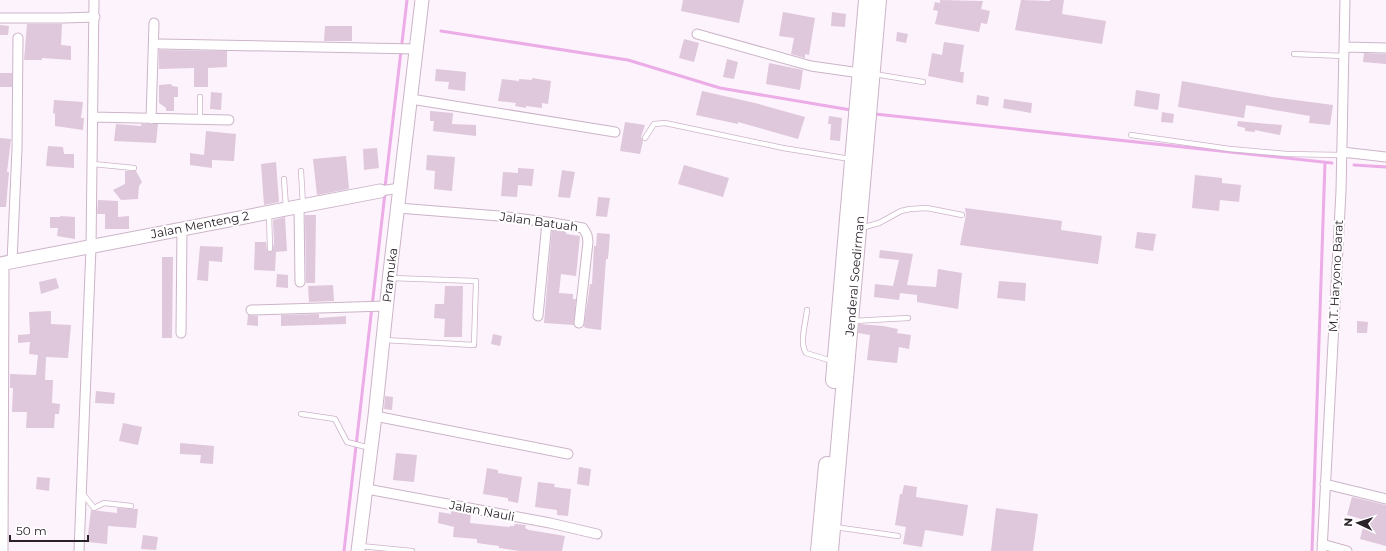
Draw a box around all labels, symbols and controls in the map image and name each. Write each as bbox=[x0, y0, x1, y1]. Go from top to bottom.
street label: Jalan Menteng 2 bbox=[149, 208, 250, 242]
street label: Jalan Batuah bbox=[498, 208, 579, 234]
street label: Jenderal Soedirman bbox=[842, 215, 867, 338]
street label: M.T. Haryono Barat bbox=[1325, 219, 1346, 333]
street label: Pramuka bbox=[379, 247, 400, 303]
street label: Jalan Nauli bbox=[447, 497, 516, 524]
north arrow bbox=[1338, 503, 1378, 543]
scale bar bbox=[10, 517, 88, 543]
text: N bbox=[1341, 517, 1355, 527]
text: 50 m bbox=[16, 523, 47, 538]

